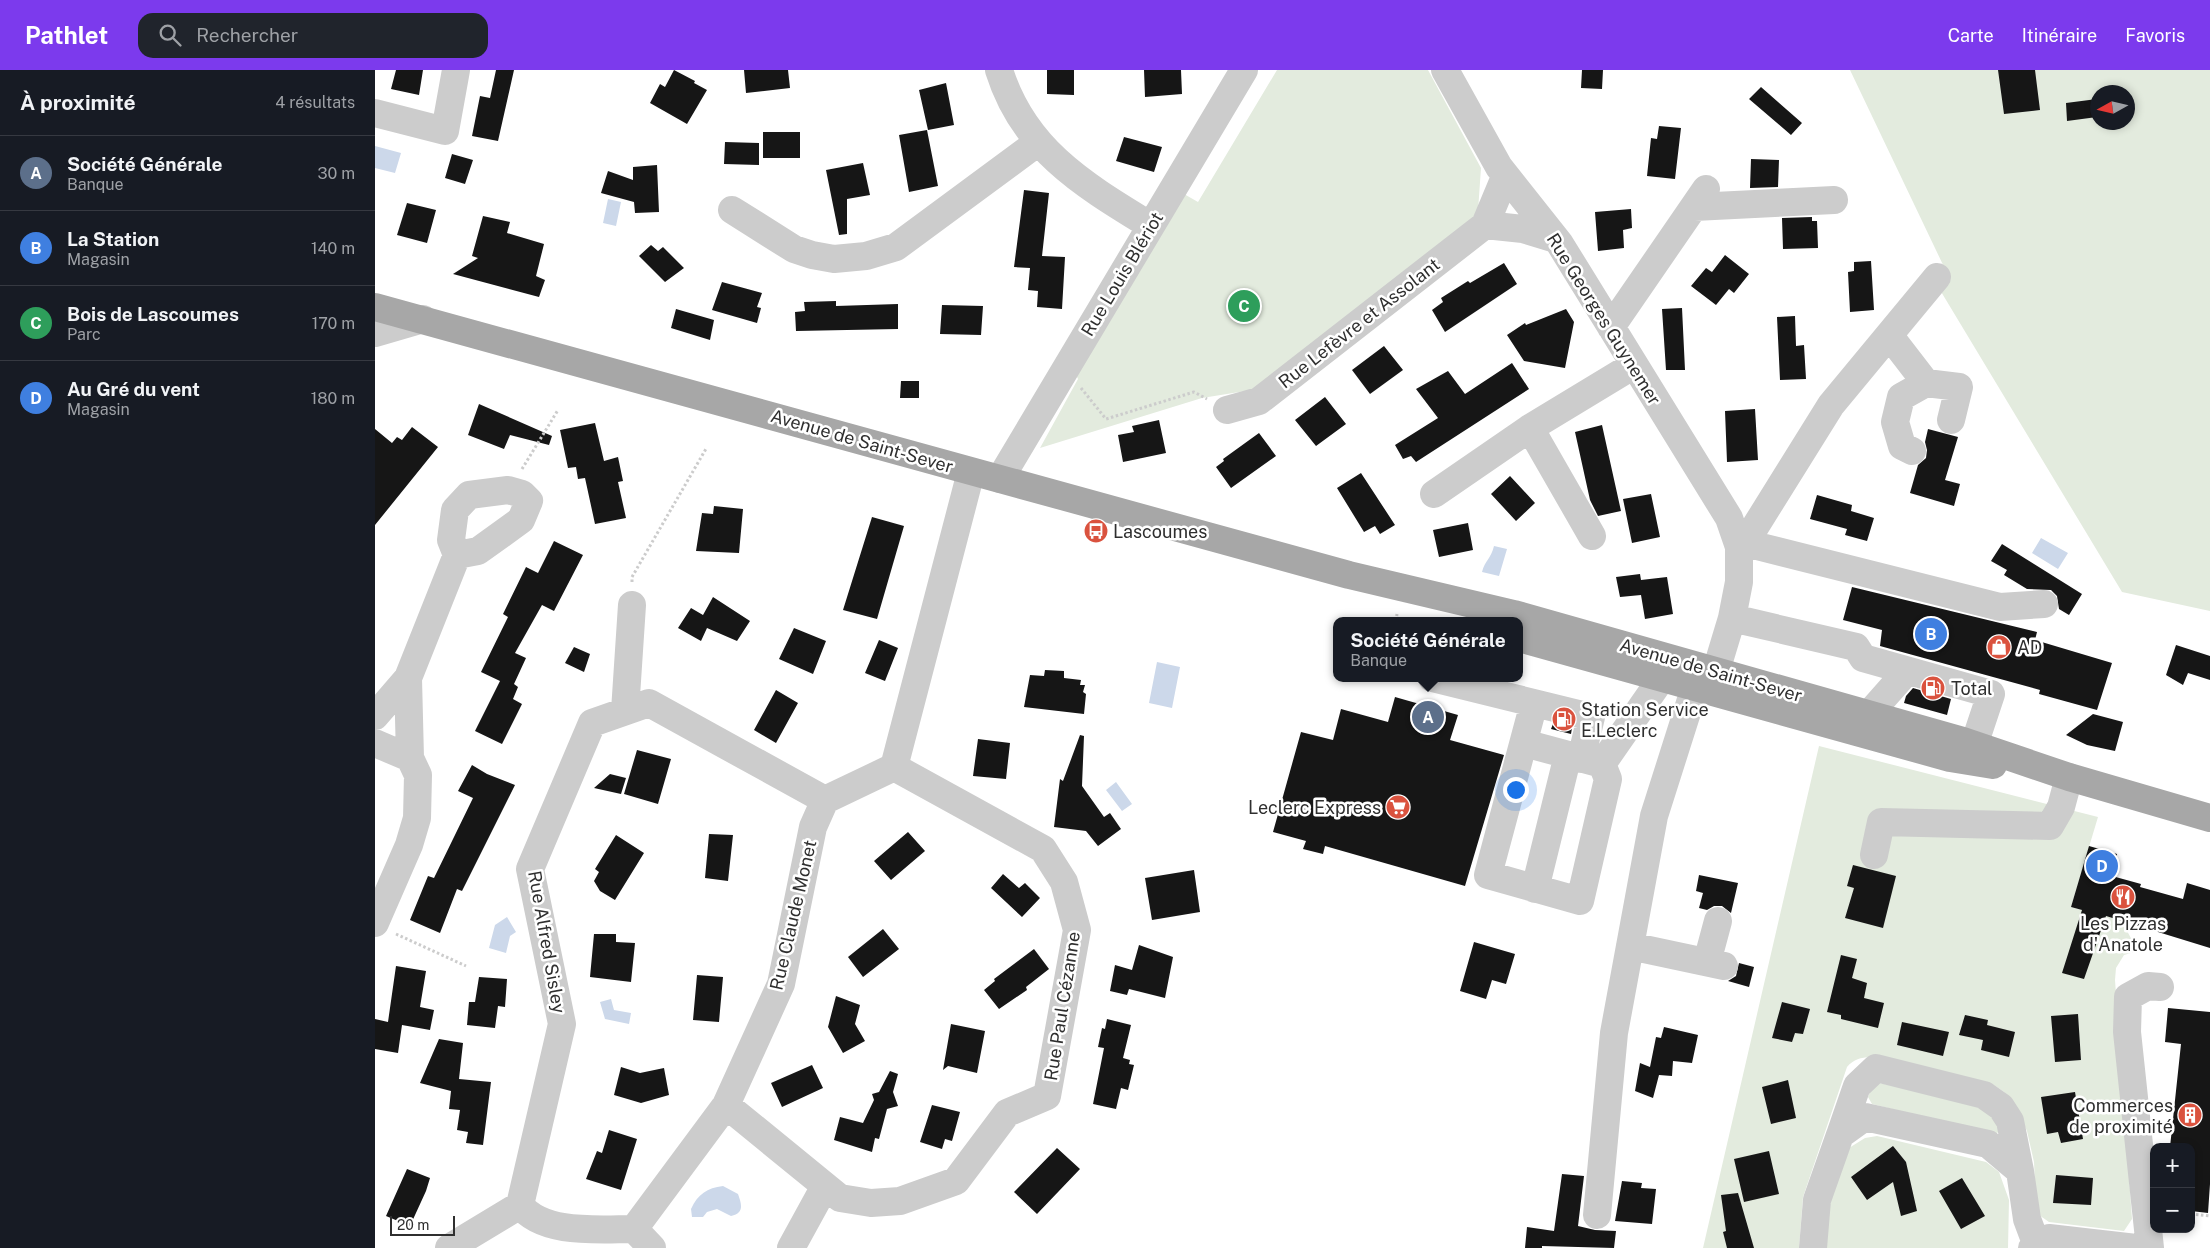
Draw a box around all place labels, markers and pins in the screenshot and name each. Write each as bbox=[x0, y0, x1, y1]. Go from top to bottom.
pin: C bbox=[1228, 287, 1260, 325]
bus stop icon: Lascoumes bbox=[1083, 518, 1109, 544]
place label: Lascoumes bbox=[1113, 521, 1207, 542]
pin: B bbox=[1915, 615, 1947, 653]
shop icon: AD bbox=[1986, 634, 2012, 660]
place label: AD bbox=[2017, 637, 2042, 658]
fuel station icon: Total bbox=[1920, 675, 1946, 701]
place label: Total bbox=[1951, 678, 1993, 699]
pin: A bbox=[1412, 698, 1444, 736]
place label: Station Service E.Leclerc bbox=[1581, 699, 1709, 741]
fuel station icon: Station Service E.Leclerc bbox=[1551, 706, 1577, 732]
supermarket icon: Leclerc Express bbox=[1385, 794, 1411, 820]
place label: Leclerc Express bbox=[1248, 797, 1381, 818]
pin: D bbox=[2086, 847, 2118, 885]
restaurant icon: Les Pizzas d'Anatole bbox=[2110, 884, 2136, 910]
place label: Les Pizzas d'Anatole bbox=[2080, 913, 2166, 955]
place label: Commerces de proximité bbox=[2069, 1095, 2173, 1137]
building icon: Commerces de proximité bbox=[2177, 1102, 2203, 1128]

